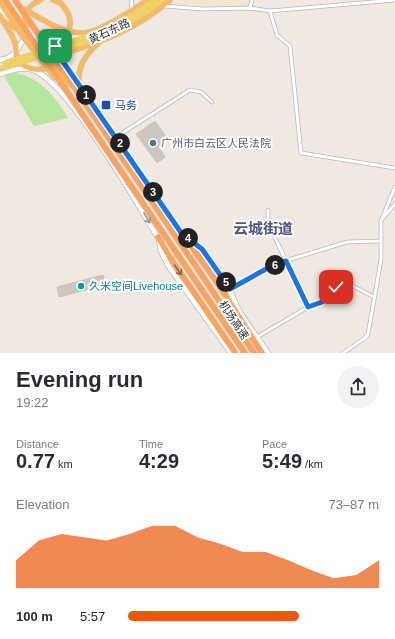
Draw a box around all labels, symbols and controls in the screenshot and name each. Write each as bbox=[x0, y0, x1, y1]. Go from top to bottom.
street label: 黄石东路 bbox=[87, 16, 131, 46]
pin bbox=[38, 29, 72, 63]
icon: arrive bbox=[44, 35, 66, 57]
pin: 1 bbox=[76, 85, 96, 105]
text: 1 bbox=[83, 89, 89, 101]
marker: 马务 bbox=[100, 99, 112, 111]
place label: 马务 bbox=[115, 99, 137, 111]
pin: 2 bbox=[110, 133, 130, 153]
text: 2 bbox=[117, 137, 123, 149]
place label: 广州市白云区人民法院 bbox=[161, 137, 271, 149]
marker: 广州市白云区人民法院 bbox=[148, 138, 158, 148]
pin: 3 bbox=[143, 182, 163, 202]
text: 3 bbox=[150, 186, 156, 198]
one-way arrow bbox=[143, 212, 151, 224]
district label: 云城街道 bbox=[233, 220, 293, 237]
pin: 4 bbox=[178, 228, 198, 248]
text: 4 bbox=[185, 232, 191, 244]
pin: 6 bbox=[265, 255, 285, 275]
text: 6 bbox=[272, 259, 278, 271]
one-way arrow bbox=[174, 264, 182, 275]
pin bbox=[319, 270, 353, 304]
pin: 5 bbox=[216, 272, 236, 292]
text: 5 bbox=[223, 276, 229, 288]
icon: check bbox=[325, 276, 347, 298]
place label: 久米空间Livehouse bbox=[89, 280, 183, 292]
marker: 久米空间Livehouse bbox=[76, 281, 86, 291]
street label: 机场高速 bbox=[217, 298, 251, 342]
button: share bbox=[337, 366, 379, 408]
text: Evening run bbox=[16, 367, 143, 392]
text: 19:22 bbox=[16, 395, 49, 410]
text: Distance bbox=[16, 438, 59, 450]
text: Time bbox=[139, 438, 163, 450]
text: Pace bbox=[262, 438, 287, 450]
text: 0.77 bbox=[16, 450, 55, 472]
text: 4:29 bbox=[139, 450, 179, 472]
text: 5:49 bbox=[262, 450, 302, 472]
text: km bbox=[55, 458, 73, 470]
text: /km bbox=[302, 458, 323, 470]
text: Elevation bbox=[16, 497, 69, 512]
text: 73–87 m bbox=[328, 497, 379, 512]
text: 100 m bbox=[16, 609, 53, 624]
text: 5:57 bbox=[80, 609, 105, 624]

